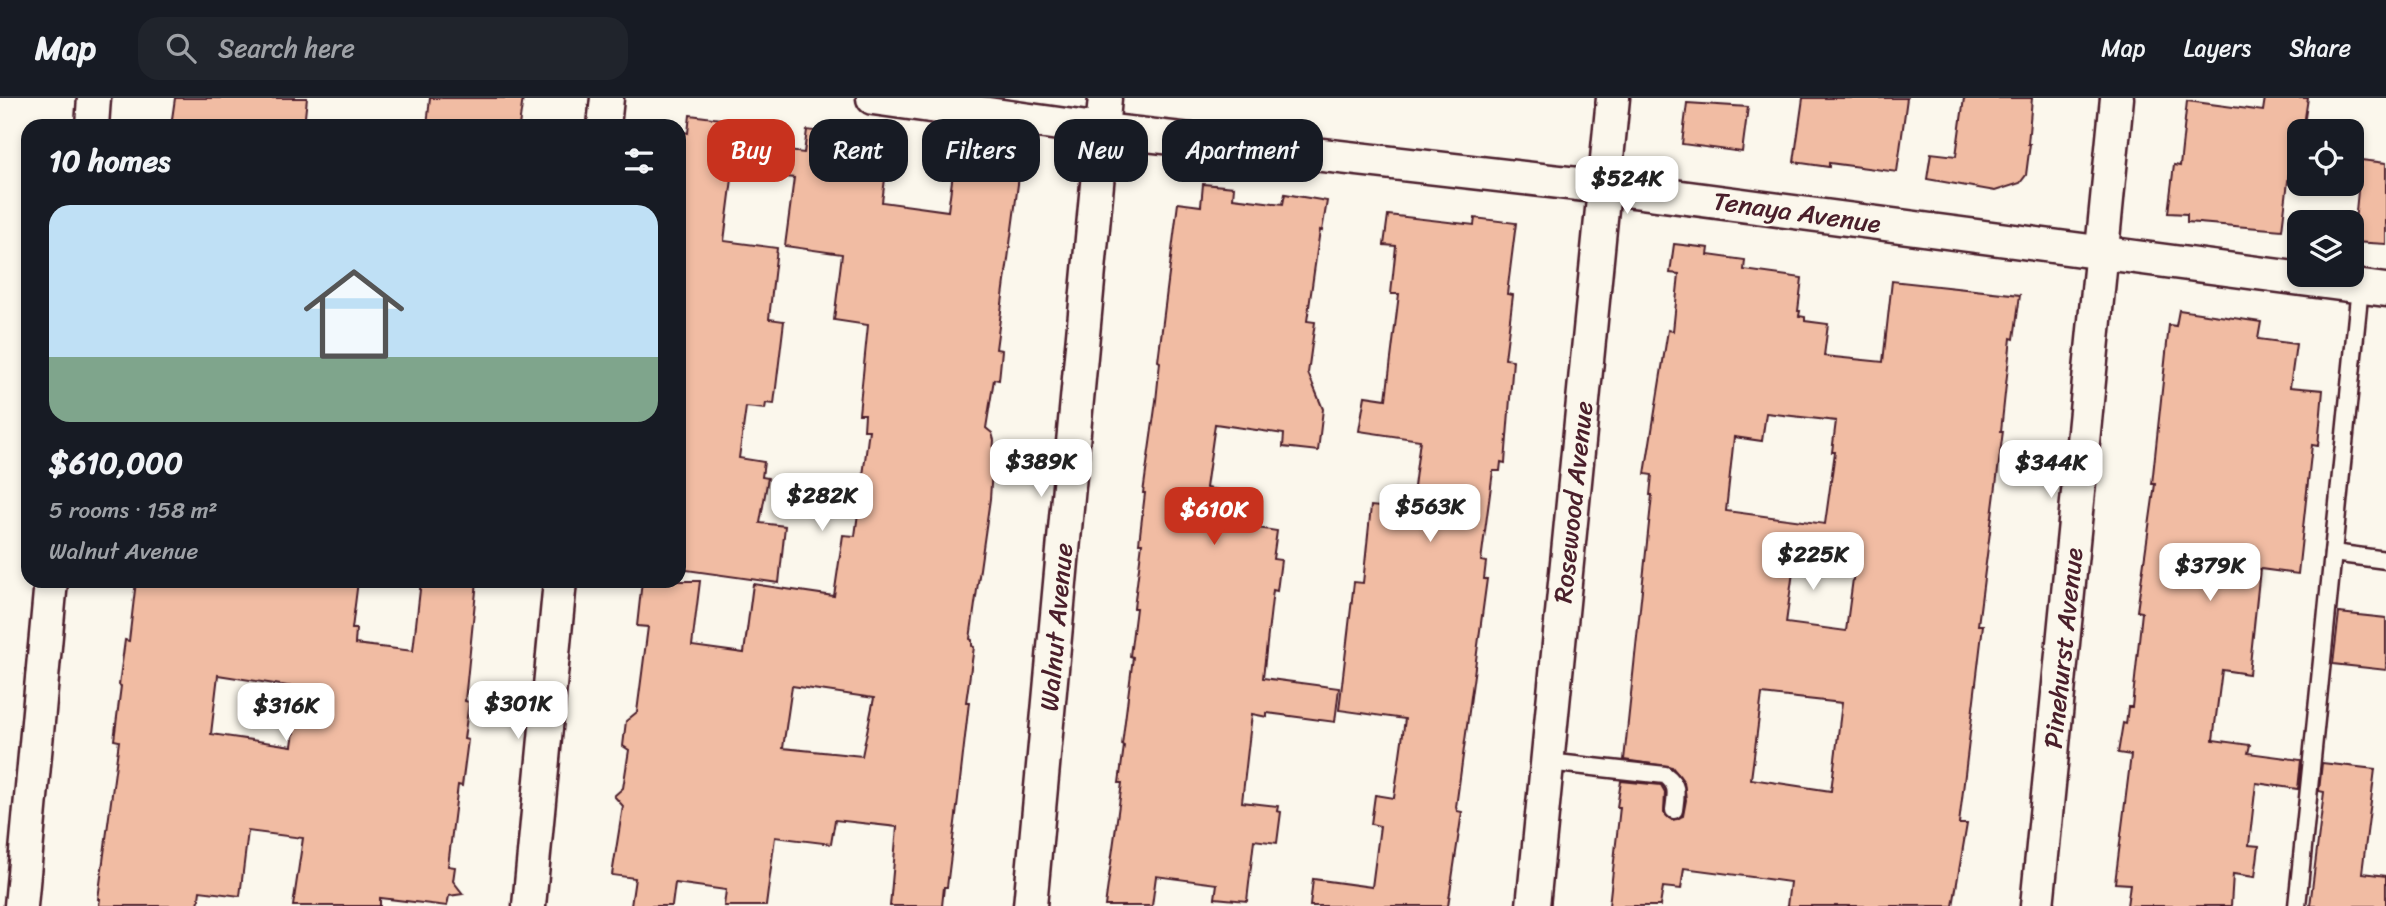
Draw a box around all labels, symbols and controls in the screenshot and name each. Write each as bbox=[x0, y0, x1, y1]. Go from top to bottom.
search box bbox=[138, 17, 628, 80]
text: Map bbox=[35, 19, 96, 77]
text: Search here bbox=[218, 25, 355, 71]
text: Map bbox=[2101, 27, 2146, 69]
text: Layers bbox=[2184, 27, 2251, 69]
text: Share bbox=[2289, 27, 2351, 69]
icon: search bbox=[162, 29, 200, 67]
chip: Buy bbox=[707, 119, 795, 182]
chip: Rent bbox=[809, 119, 908, 182]
chip: Filters bbox=[922, 119, 1040, 182]
chip: New bbox=[1054, 119, 1148, 182]
chip: Apartment bbox=[1162, 119, 1323, 182]
map controls bbox=[2287, 119, 2364, 287]
button: locate bbox=[2287, 119, 2364, 196]
text: 10 homes bbox=[49, 134, 170, 188]
icon: filters bbox=[620, 142, 658, 180]
pin: $524K bbox=[1578, 156, 1676, 216]
text: $524K bbox=[1591, 158, 1663, 199]
street label: Tenaya Avenue bbox=[1710, 177, 1884, 247]
button: layers bbox=[2287, 210, 2364, 287]
icon: home bbox=[291, 251, 417, 377]
street label: Rosewood Avenue bbox=[1540, 399, 1606, 605]
text: $610,000 bbox=[49, 436, 183, 490]
pin: $389K bbox=[992, 440, 1090, 499]
pin: $344K bbox=[2002, 440, 2100, 500]
text: $389K bbox=[1006, 441, 1076, 482]
text: $344K bbox=[2016, 442, 2086, 483]
pin: $282K bbox=[773, 474, 871, 533]
text: $282K bbox=[787, 475, 857, 516]
pin: $563K bbox=[1381, 484, 1479, 544]
text: $563K bbox=[1395, 486, 1465, 527]
pin: $610K bbox=[1165, 488, 1263, 547]
text: $610K bbox=[1181, 489, 1247, 530]
text: 5 rooms · 158 m² bbox=[49, 490, 218, 531]
text: Walnut Avenue bbox=[49, 531, 198, 572]
pin: $225K bbox=[1764, 532, 1862, 592]
text: $225K bbox=[1778, 534, 1848, 575]
street label: Walnut Avenue bbox=[1026, 541, 1086, 713]
pin: $379K bbox=[2161, 544, 2259, 603]
street label: Pinehurst Avenue bbox=[2030, 545, 2096, 751]
text: $379K bbox=[2175, 545, 2245, 586]
pin: $301K bbox=[469, 682, 567, 741]
text: $301K bbox=[485, 683, 551, 724]
pin: $316K bbox=[237, 684, 335, 743]
text: $316K bbox=[253, 685, 319, 726]

